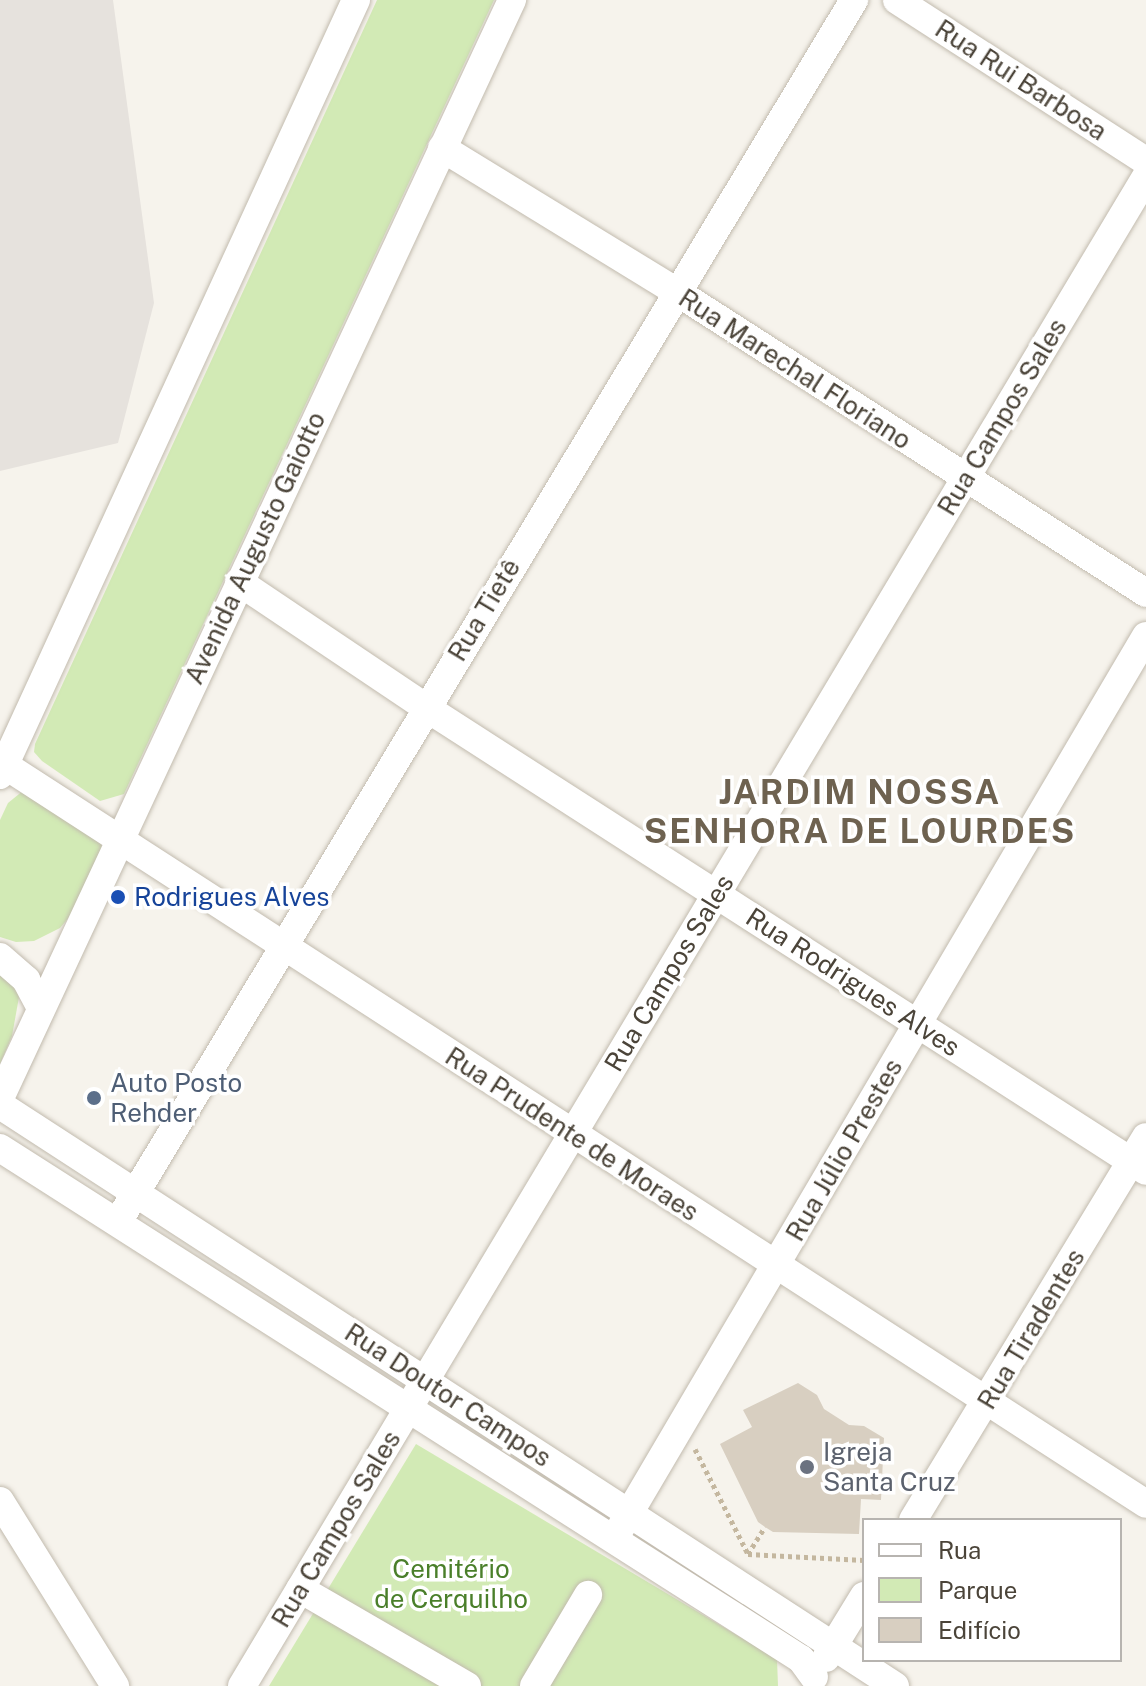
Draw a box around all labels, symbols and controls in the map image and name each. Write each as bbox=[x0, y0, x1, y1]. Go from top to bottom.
street label: Rua Rui Barbosa bbox=[929, 13, 1113, 147]
street label: Rua Marechal Floriano bbox=[673, 282, 917, 456]
street label: Rua Campos Sales bbox=[931, 313, 1073, 521]
street label: Avenida Augusto Gaiotto bbox=[178, 407, 332, 689]
street label: Rua Tietê bbox=[441, 553, 527, 667]
district label: JARDIM NOSSA SENHORA DE LOURDES bbox=[644, 772, 1076, 852]
street label: Rua Campos Sales bbox=[598, 869, 740, 1077]
place label: Rodrigues Alves bbox=[134, 881, 330, 913]
marker: Rodrigues Alves bbox=[109, 888, 127, 906]
street label: Rua Rodrigues Alves bbox=[740, 901, 966, 1063]
street label: Rua Prudente de Moraes bbox=[439, 1040, 705, 1228]
street label: Rua Júlio Prestes bbox=[779, 1053, 909, 1247]
place label: Auto Posto Rehder bbox=[110, 1067, 242, 1128]
marker: Auto Posto Rehder bbox=[85, 1089, 103, 1107]
street label: Rua Tiradentes bbox=[971, 1243, 1091, 1415]
street label: Rua Doutor Campos bbox=[339, 1317, 557, 1473]
street label: Rua Campos Sales bbox=[265, 1425, 407, 1633]
place label: Igreja Santa Cruz bbox=[823, 1436, 956, 1498]
marker: Igreja Santa Cruz bbox=[798, 1458, 816, 1476]
legend bbox=[862, 1518, 1122, 1662]
text: Rua bbox=[938, 1536, 981, 1564]
park label: Cemitério de Cerquilho bbox=[374, 1553, 528, 1614]
text: Parque bbox=[938, 1576, 1017, 1604]
text: Edifício bbox=[938, 1616, 1021, 1644]

